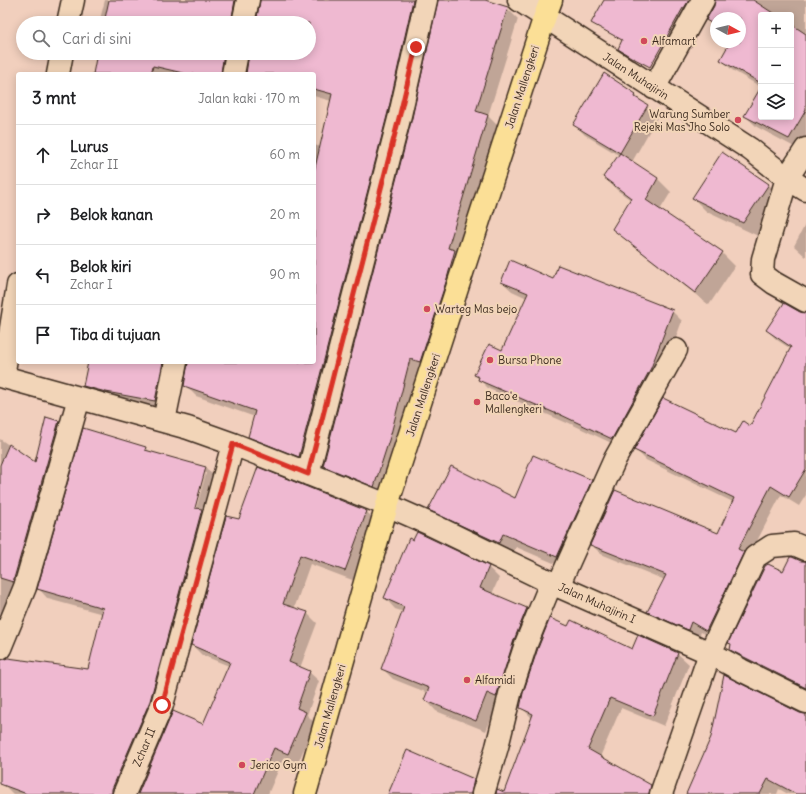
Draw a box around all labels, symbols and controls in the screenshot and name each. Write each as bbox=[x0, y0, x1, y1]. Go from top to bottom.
north arrow bbox=[710, 12, 746, 48]
map controls bbox=[758, 12, 794, 120]
button: + bbox=[758, 12, 794, 48]
search box bbox=[16, 16, 316, 60]
icon: search bbox=[30, 27, 52, 49]
text: Cari di sini bbox=[62, 29, 131, 48]
place label: Alfamart bbox=[652, 34, 696, 48]
marker: Alfamart bbox=[639, 36, 649, 46]
route end bbox=[407, 38, 425, 56]
street label: Jalan Mallengkeri bbox=[502, 44, 542, 130]
button: − bbox=[758, 48, 794, 84]
street label: Jalan Muhajirin bbox=[600, 50, 672, 102]
button: layers bbox=[758, 84, 794, 120]
text: 3 mnt bbox=[32, 87, 76, 109]
text: Jalan kaki · 170 m bbox=[198, 90, 300, 107]
place label: Warung Sumber Rejeki Mas Jho Solo bbox=[634, 107, 731, 134]
marker: Warung Sumber Rejeki Mas Jho Solo bbox=[733, 115, 743, 125]
text: Lurus bbox=[70, 137, 108, 156]
icon: ahead bbox=[32, 144, 54, 166]
text: 60 m bbox=[269, 146, 300, 163]
text: Zchar II bbox=[70, 156, 118, 173]
icon: right bbox=[32, 204, 54, 226]
text: Belok kanan bbox=[70, 205, 153, 224]
text: 20 m bbox=[270, 206, 300, 223]
text: Belok kiri bbox=[70, 257, 131, 276]
icon: left bbox=[32, 264, 54, 286]
text: 90 m bbox=[269, 266, 300, 283]
text: Zchar I bbox=[70, 276, 113, 293]
place label: Warteg Mas bejo bbox=[435, 302, 517, 316]
marker: Warteg Mas bejo bbox=[422, 304, 432, 314]
icon: arrive bbox=[32, 324, 54, 346]
text: Tiba di tujuan bbox=[70, 325, 160, 344]
street label: Jalan Mallengkeri bbox=[403, 352, 443, 438]
place label: Bursa Phone bbox=[498, 353, 562, 367]
marker: Bursa Phone bbox=[485, 355, 495, 365]
place label: Baco'e Mallengkeri bbox=[485, 389, 542, 416]
marker: Baco'e Mallengkeri bbox=[472, 397, 482, 407]
street label: Jalan Muhajirin I bbox=[556, 580, 638, 626]
street label: Jalan Mallengkeri bbox=[311, 663, 349, 749]
place label: Alfamidi bbox=[475, 673, 515, 687]
marker: Alfamidi bbox=[462, 675, 472, 685]
route start bbox=[153, 696, 171, 714]
street label: Zchar II bbox=[130, 725, 159, 769]
place label: Jerico Gym bbox=[250, 758, 307, 772]
marker: Jerico Gym bbox=[237, 760, 247, 770]

